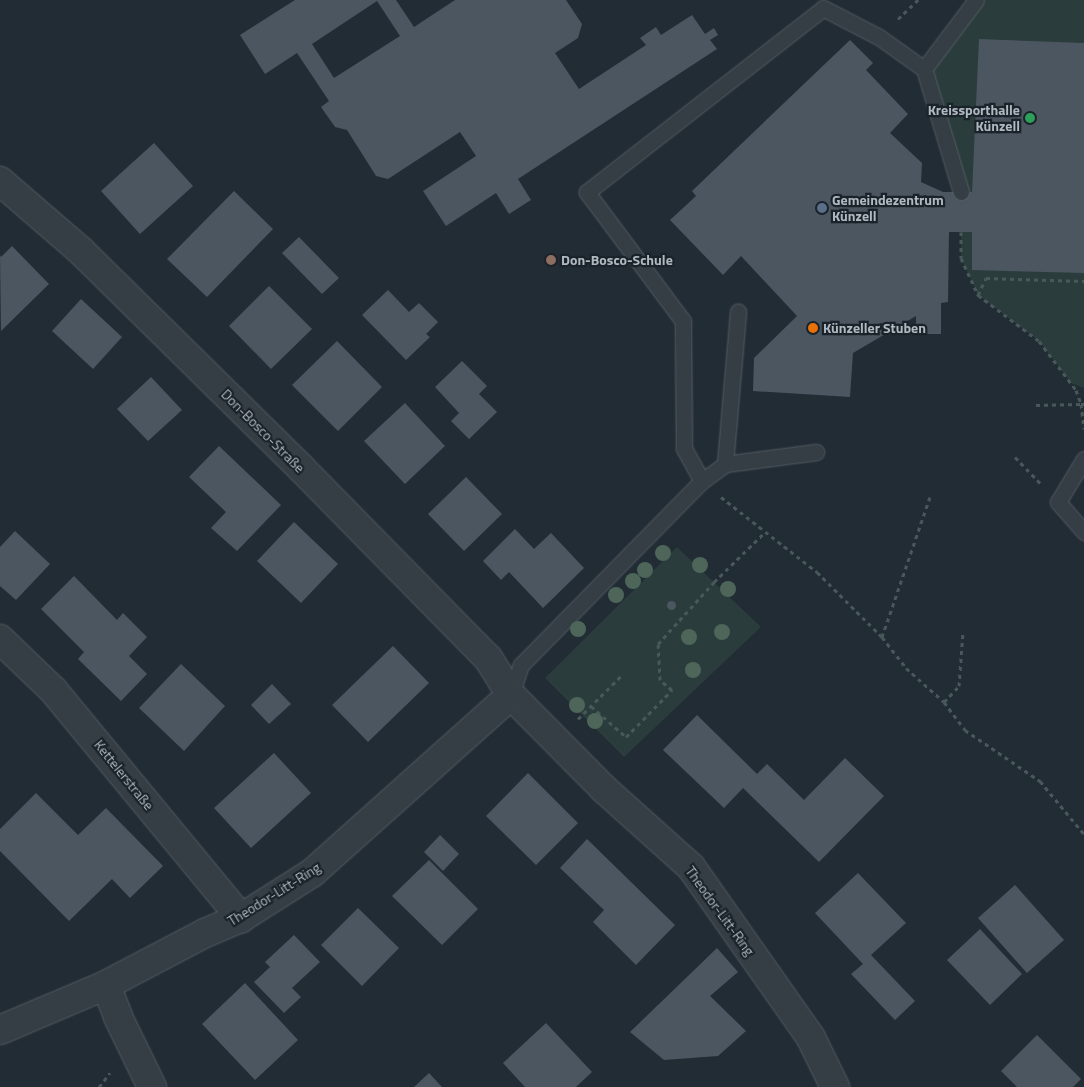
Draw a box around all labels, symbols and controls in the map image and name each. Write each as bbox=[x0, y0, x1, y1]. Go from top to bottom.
place label: Kreissporthalle Künzell bbox=[928, 102, 1020, 134]
marker: Kreissporthalle Künzell bbox=[1024, 112, 1036, 124]
place label: Gemeindezentrum Künzell bbox=[832, 192, 944, 224]
marker: Gemeindezentrum Künzell bbox=[816, 202, 828, 214]
place label: Don-Bosco-Schule bbox=[561, 252, 673, 268]
marker: Don-Bosco-Schule bbox=[545, 254, 557, 266]
place label: Künzeller Stuben bbox=[823, 320, 926, 336]
marker: Künzeller Stuben bbox=[807, 322, 819, 334]
street label: Don-Bosco-Straße bbox=[218, 386, 308, 476]
street label: Kettelerstraße bbox=[91, 737, 157, 813]
street label: Theodor-Litt-Ring bbox=[224, 859, 324, 929]
street label: Theodor-Litt-Ring bbox=[682, 863, 758, 959]

